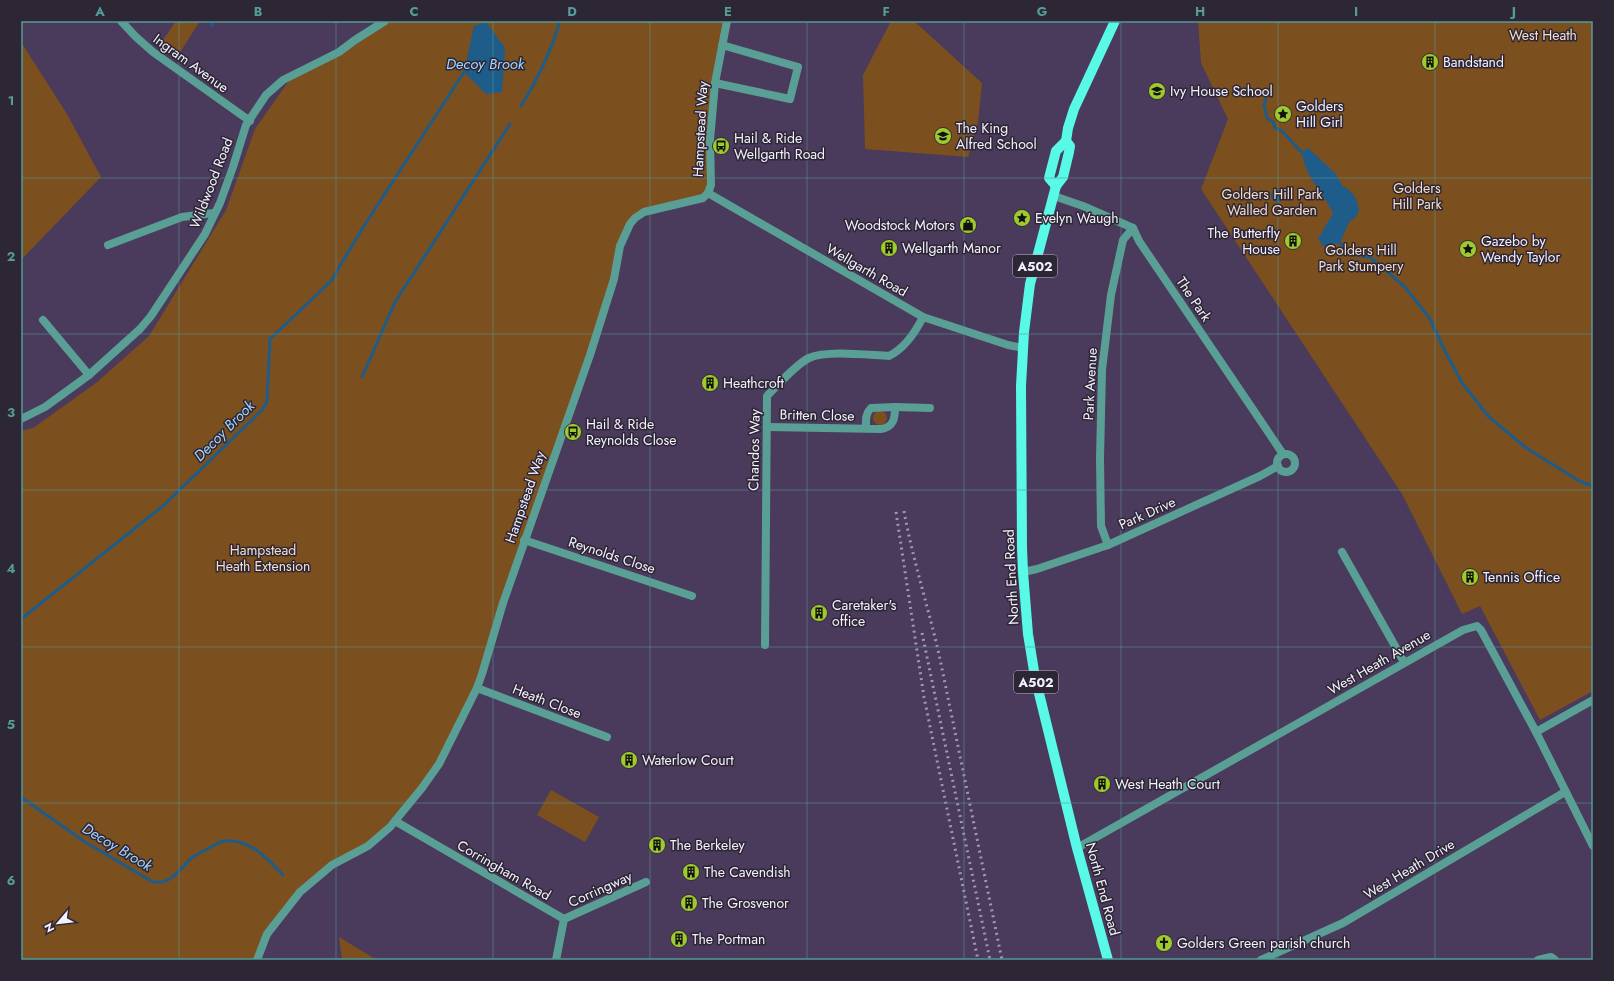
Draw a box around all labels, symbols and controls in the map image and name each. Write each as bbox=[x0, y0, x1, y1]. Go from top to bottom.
text: A bbox=[94, 2, 105, 21]
text: B bbox=[254, 2, 263, 21]
text: C bbox=[409, 2, 419, 21]
text: D bbox=[567, 2, 577, 21]
text: E bbox=[724, 2, 732, 21]
text: F bbox=[882, 2, 890, 21]
text: G bbox=[1037, 2, 1048, 21]
text: H bbox=[1195, 2, 1205, 21]
text: I bbox=[1354, 2, 1358, 21]
text: J bbox=[1509, 2, 1516, 21]
park label: West Heath bbox=[1509, 25, 1577, 45]
street label: Ingram Avenue bbox=[149, 29, 233, 97]
building icon: Bandstand bbox=[1420, 52, 1440, 72]
place label: Bandstand bbox=[1443, 52, 1504, 72]
water label: Decoy Brook bbox=[446, 53, 525, 75]
street label: Hampstead Way bbox=[687, 80, 713, 177]
school or university icon: Ivy House School bbox=[1147, 81, 1167, 101]
place label: Ivy House School bbox=[1170, 81, 1273, 101]
text: 1 bbox=[8, 91, 14, 110]
place label: Golders Hill Girl bbox=[1296, 96, 1344, 132]
place icon: Golders Hill Girl bbox=[1273, 104, 1293, 124]
place label: The King Alfred School bbox=[956, 118, 1037, 154]
school or university icon: The King Alfred School bbox=[933, 126, 953, 146]
place label: Hail & Ride Wellgarth Road bbox=[734, 128, 825, 164]
street label: Wildwood Road bbox=[185, 135, 237, 231]
bus stop icon: Hail & Ride Wellgarth Road bbox=[711, 136, 731, 156]
park label: Golders Hill Park bbox=[1392, 178, 1442, 214]
park label: Golders Hill Park Walled Garden bbox=[1222, 184, 1323, 220]
place icon: Evelyn Waugh bbox=[1012, 208, 1032, 228]
place label: Evelyn Waugh bbox=[1035, 208, 1119, 228]
place label: Woodstock Motors bbox=[845, 215, 955, 235]
shop icon: Woodstock Motors bbox=[958, 215, 978, 235]
place label: The Butterfly House bbox=[1207, 223, 1281, 259]
building icon: The Butterfly House bbox=[1283, 231, 1303, 251]
place label: Gazebo by Wendy Taylor bbox=[1481, 231, 1560, 267]
building icon: Wellgarth Manor bbox=[879, 238, 899, 258]
place label: Wellgarth Manor bbox=[902, 238, 1001, 258]
street label: Wellgarth Road bbox=[823, 239, 911, 301]
place icon: Gazebo by Wendy Taylor bbox=[1458, 239, 1478, 259]
park label: Golders Hill Park Stumpery bbox=[1318, 240, 1404, 276]
text: 2 bbox=[7, 247, 15, 266]
road number: A502 bbox=[1013, 255, 1057, 277]
street label: The Park bbox=[1172, 273, 1217, 326]
street label: Park Avenue bbox=[1078, 347, 1102, 421]
building icon: Heathcroft bbox=[700, 373, 720, 393]
place label: Heathcroft bbox=[723, 373, 785, 393]
water label: Decoy Brook bbox=[189, 395, 260, 466]
text: 3 bbox=[7, 403, 15, 422]
street label: Britten Close bbox=[779, 404, 855, 426]
street label: Chandos Way bbox=[743, 408, 765, 491]
place label: Hail & Ride Reynolds Close bbox=[586, 414, 676, 450]
bus stop icon: Hail & Ride Reynolds Close bbox=[563, 422, 583, 442]
street label: Hampstead Way bbox=[500, 448, 550, 546]
street label: Park Drive bbox=[1115, 492, 1179, 534]
street label: North End Road bbox=[999, 529, 1023, 625]
street label: Reynolds Close bbox=[566, 532, 658, 578]
park label: Hampstead Heath Extension bbox=[216, 540, 310, 576]
text: 4 bbox=[6, 559, 16, 578]
building icon: Tennis Office bbox=[1460, 567, 1480, 587]
place label: Tennis Office bbox=[1483, 567, 1560, 587]
place label: Caretaker's office bbox=[832, 595, 897, 631]
building icon: Caretaker's office bbox=[809, 603, 829, 623]
street label: West Heath Avenue bbox=[1324, 624, 1434, 700]
road number: A502 bbox=[1014, 671, 1058, 693]
street label: Heath Close bbox=[510, 679, 584, 723]
text: 5 bbox=[7, 715, 15, 734]
building icon: Waterlow Court bbox=[619, 750, 639, 770]
place label: Waterlow Court bbox=[642, 750, 734, 770]
building icon: West Heath Court bbox=[1092, 774, 1112, 794]
place label: West Heath Court bbox=[1115, 774, 1220, 794]
water label: Decoy Brook bbox=[78, 817, 157, 877]
street label: West Heath Drive bbox=[1360, 834, 1458, 904]
street label: Corringham Road bbox=[453, 835, 555, 905]
building icon: The Berkeley bbox=[647, 835, 667, 855]
place label: The Berkeley bbox=[670, 835, 745, 855]
street label: North End Road bbox=[1081, 840, 1125, 938]
building icon: The Cavendish bbox=[681, 862, 701, 882]
place label: The Cavendish bbox=[704, 862, 791, 882]
street label: Corringway bbox=[565, 866, 636, 912]
text: 6 bbox=[7, 871, 16, 890]
building icon: The Grosvenor bbox=[679, 893, 699, 913]
place label: The Grosvenor bbox=[702, 893, 789, 913]
north arrow bbox=[38, 903, 78, 943]
text: N bbox=[40, 920, 58, 935]
building icon: The Portman bbox=[669, 929, 689, 949]
place label: The Portman bbox=[692, 929, 765, 949]
church icon: Golders Green parish church bbox=[1154, 933, 1174, 953]
place label: Golders Green parish church bbox=[1177, 933, 1350, 953]

